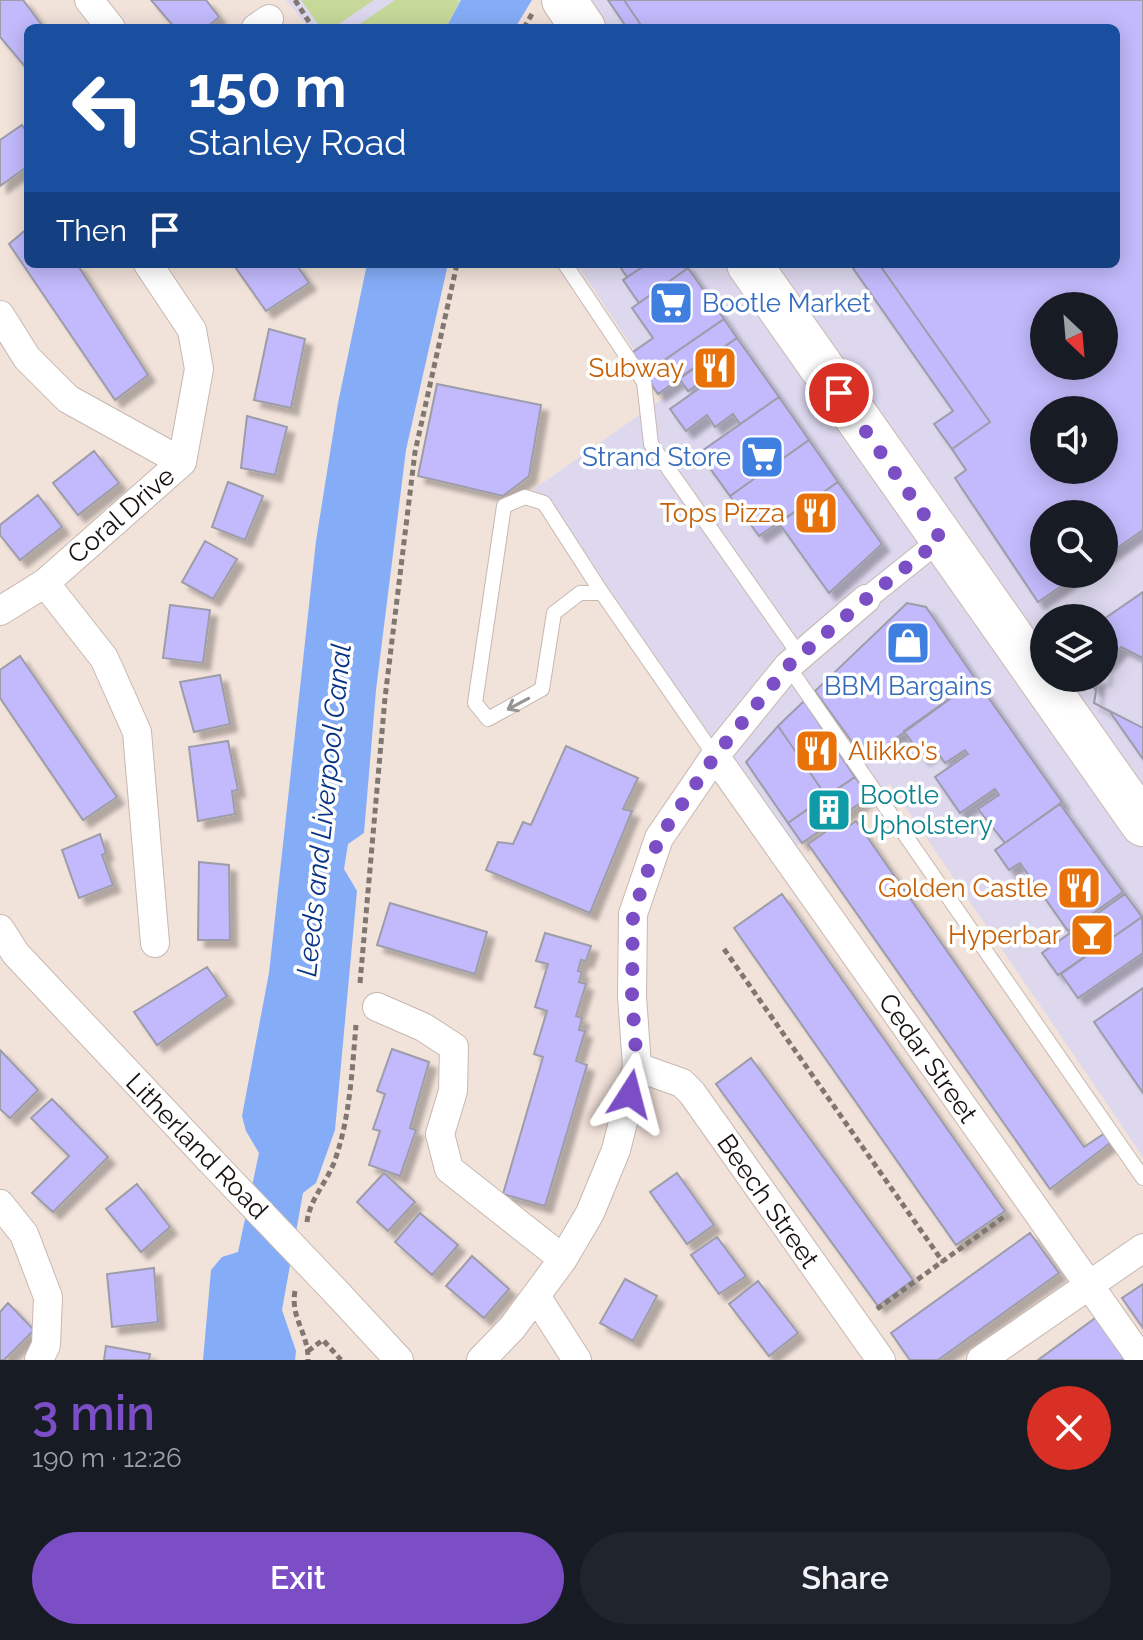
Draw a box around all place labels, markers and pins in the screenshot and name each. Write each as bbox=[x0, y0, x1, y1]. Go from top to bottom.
supermarket icon: Bootle Market bbox=[647, 279, 695, 327]
place label: Bootle Market bbox=[702, 288, 871, 318]
restaurant icon: Subway bbox=[691, 344, 739, 392]
place label: Subway bbox=[589, 353, 684, 383]
pin bbox=[805, 359, 873, 427]
supermarket icon: Strand Store bbox=[738, 433, 786, 481]
place label: Strand Store bbox=[582, 442, 731, 472]
restaurant icon: Tops Pizza bbox=[792, 489, 840, 537]
place label: Tops Pizza bbox=[660, 498, 785, 528]
shop icon: BBM Bargains bbox=[884, 619, 932, 667]
place label: BBM Bargains bbox=[824, 671, 992, 701]
restaurant icon: Alikko's bbox=[793, 727, 841, 775]
place label: Alikko's bbox=[848, 736, 938, 766]
place label: Bootle Upholstery bbox=[860, 780, 993, 840]
building icon: Bootle Upholstery bbox=[805, 786, 853, 834]
restaurant icon: Golden Castle bbox=[1055, 864, 1103, 912]
place label: Golden Castle bbox=[878, 873, 1048, 903]
bar icon: Hyperbar bbox=[1068, 911, 1116, 959]
place label: Hyperbar bbox=[948, 920, 1061, 950]

